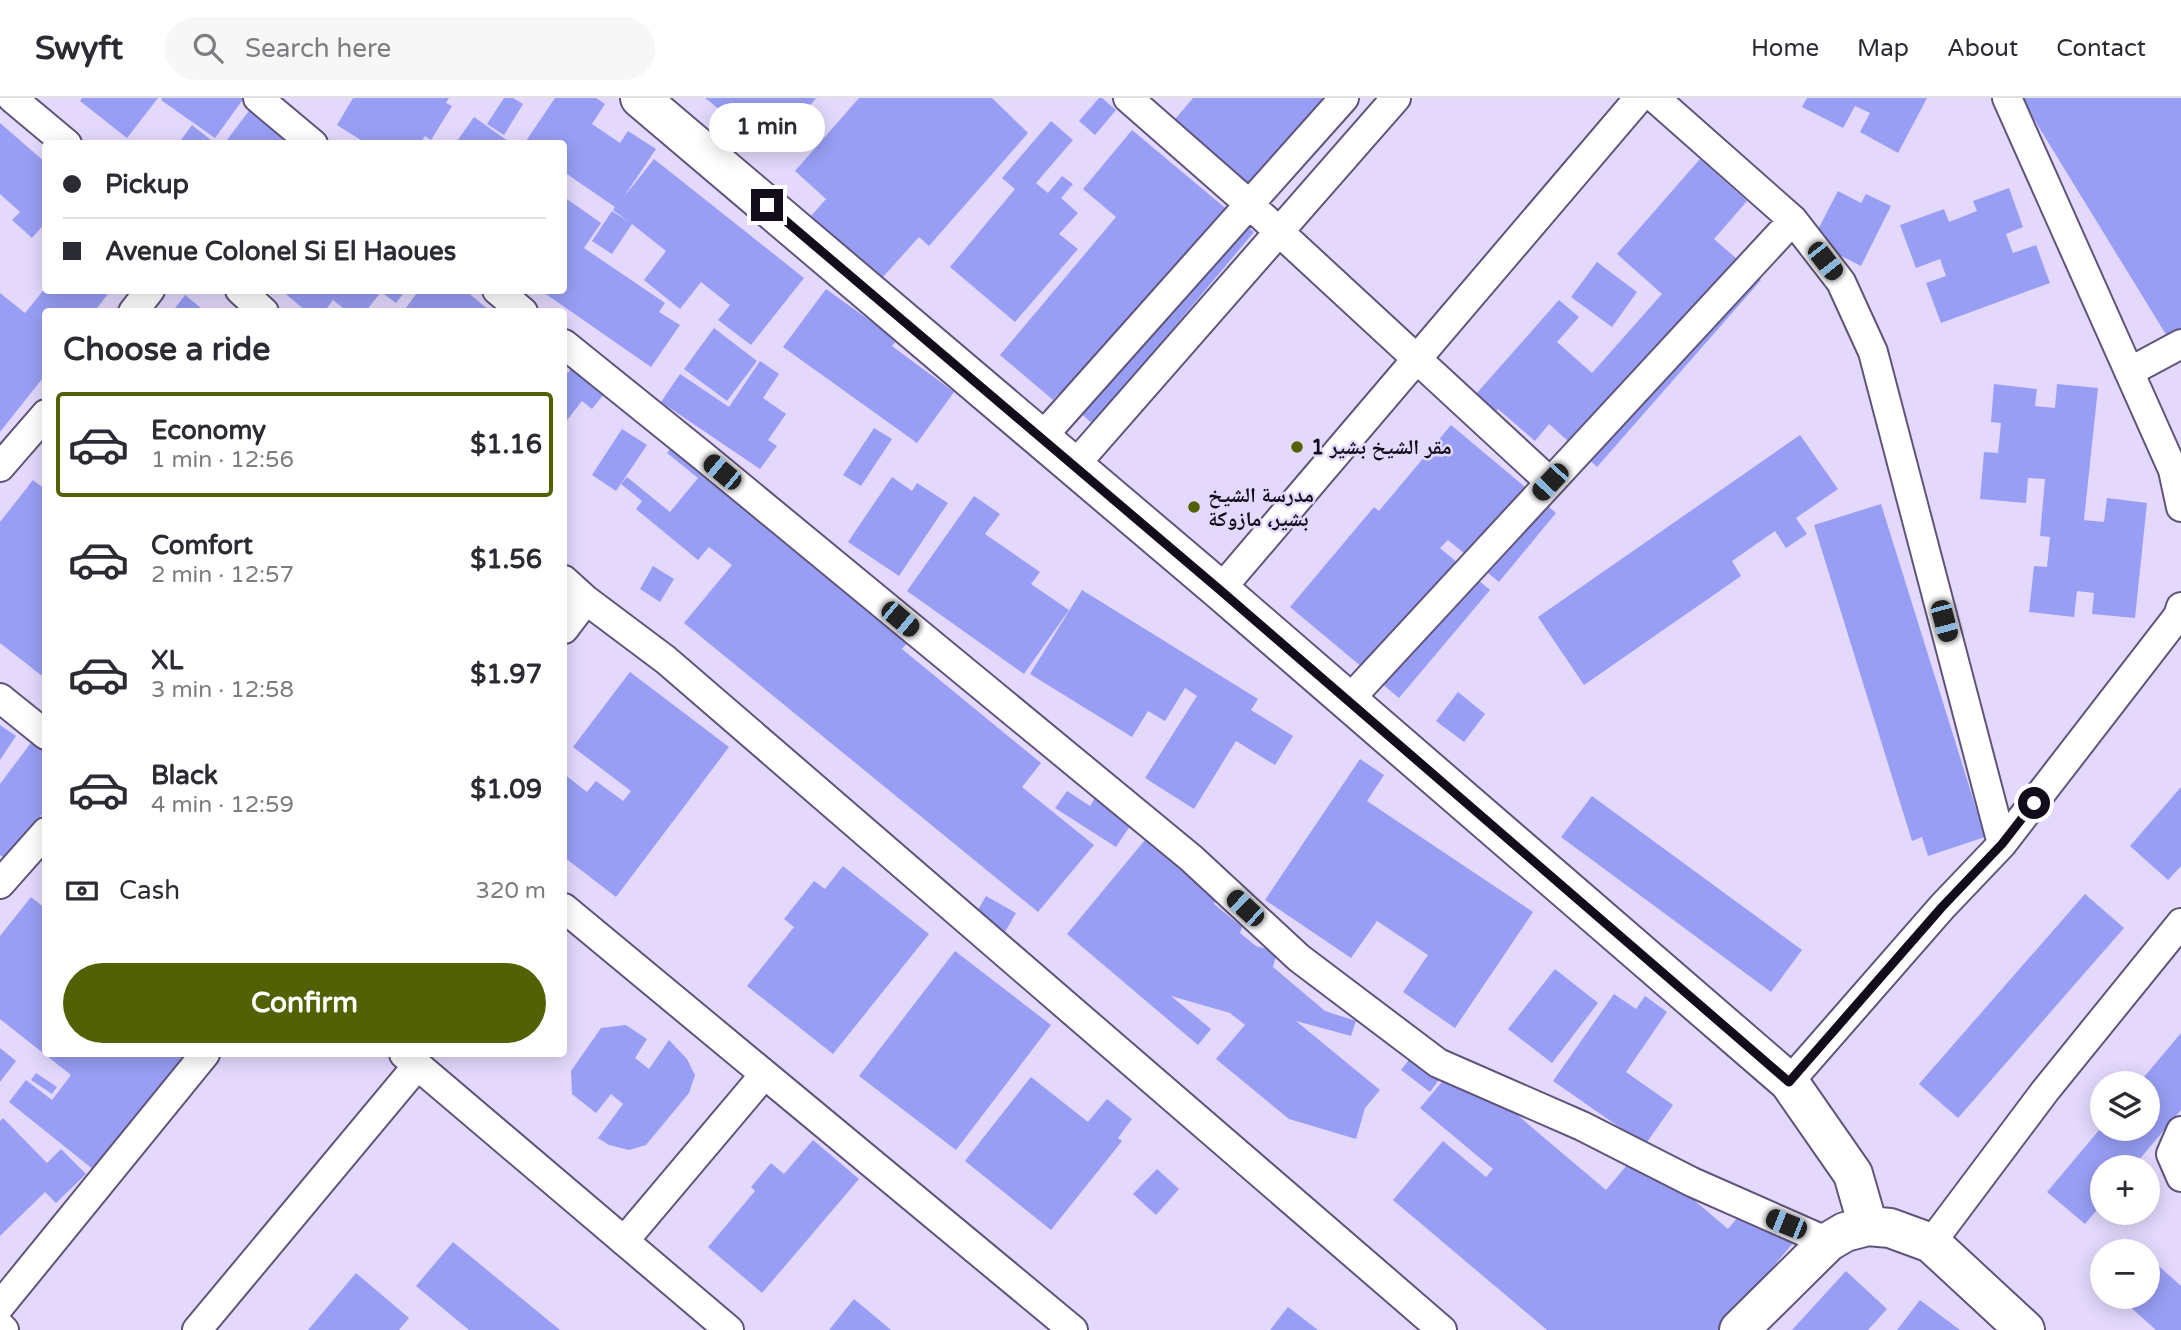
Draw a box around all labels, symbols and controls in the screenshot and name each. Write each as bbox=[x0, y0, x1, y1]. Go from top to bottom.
search box bbox=[165, 17, 655, 80]
text: Swyft bbox=[35, 29, 123, 68]
icon: search bbox=[189, 29, 227, 67]
text: Search here bbox=[245, 33, 391, 64]
text: Home bbox=[1751, 34, 1819, 63]
text: Map bbox=[1857, 34, 1909, 63]
text: About bbox=[1947, 34, 2018, 63]
text: Contact bbox=[2056, 34, 2146, 63]
callout: 1 min bbox=[709, 104, 825, 153]
text: 1 min bbox=[736, 113, 798, 141]
text: Pickup bbox=[105, 169, 189, 200]
route end bbox=[751, 189, 783, 221]
text: Avenue Colonel Si El Haoues bbox=[105, 236, 456, 267]
car bbox=[1804, 238, 1847, 284]
text: Choose a ride bbox=[63, 331, 270, 369]
icon: car bbox=[67, 413, 130, 476]
text: Economy bbox=[151, 415, 266, 446]
text: $1.16 bbox=[470, 429, 542, 460]
place label: مقر الشيخ بشير 1 bbox=[1311, 435, 1452, 461]
marker: مقر الشيخ بشير 1 bbox=[1289, 439, 1305, 455]
text: 1 min · 12:56 bbox=[151, 446, 294, 474]
car bbox=[700, 450, 745, 494]
car bbox=[1528, 459, 1573, 505]
place label: مدرسة الشيخ بشير، مازوكة bbox=[1208, 483, 1314, 532]
marker: مدرسة الشيخ بشير، مازوكة bbox=[1186, 499, 1202, 515]
icon: car bbox=[67, 528, 130, 591]
text: Comfort bbox=[151, 530, 253, 561]
text: $1.56 bbox=[470, 544, 542, 575]
text: 2 min · 12:57 bbox=[151, 561, 294, 589]
car bbox=[878, 597, 923, 641]
car bbox=[1929, 598, 1960, 644]
icon: car bbox=[67, 643, 130, 706]
text: XL bbox=[151, 645, 183, 676]
text: $1.97 bbox=[470, 659, 542, 690]
text: 3 min · 12:58 bbox=[151, 676, 294, 704]
icon: car bbox=[67, 758, 130, 821]
text: Black bbox=[151, 760, 218, 791]
text: $1.09 bbox=[470, 774, 542, 805]
route start bbox=[2018, 787, 2050, 819]
text: 4 min · 12:59 bbox=[151, 791, 294, 819]
icon: cash bbox=[63, 872, 101, 910]
text: Cash bbox=[119, 875, 180, 906]
text: 320 m bbox=[476, 877, 546, 905]
car bbox=[1223, 886, 1268, 930]
button: Confirm bbox=[63, 963, 546, 1043]
map controls bbox=[2090, 1071, 2160, 1309]
button: layers bbox=[2090, 1071, 2160, 1141]
button: + bbox=[2090, 1155, 2160, 1225]
car bbox=[1763, 1206, 1810, 1242]
button: − bbox=[2090, 1239, 2160, 1309]

